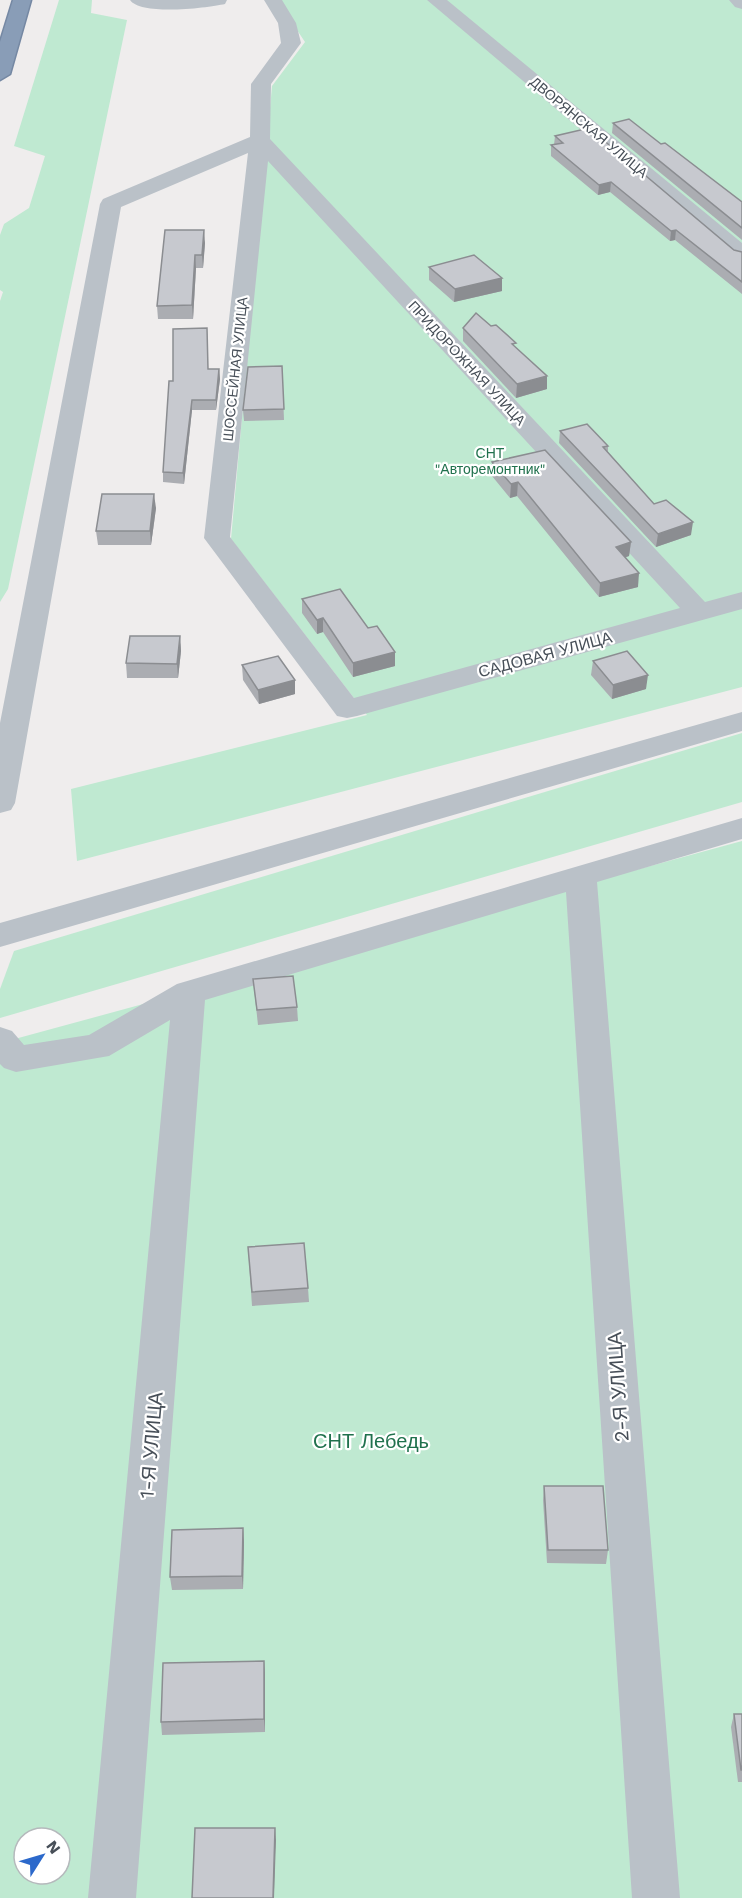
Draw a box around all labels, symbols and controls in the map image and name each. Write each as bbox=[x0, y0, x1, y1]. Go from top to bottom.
street label: ДВОРЯНСКАЯ УЛИЦА bbox=[527, 73, 651, 181]
street label: ШОССЕЙНАЯ УЛИЦА bbox=[218, 295, 251, 442]
street label: ПРИДОРОЖНАЯ УЛИЦА bbox=[405, 298, 529, 429]
park label: СНТ "Авторемонтник" bbox=[435, 445, 545, 477]
street label: САДОВАЯ УЛИЦА bbox=[476, 627, 614, 681]
street label: 2-Я УЛИЦА bbox=[602, 1330, 634, 1443]
street label: 1-Я УЛИЦА bbox=[134, 1390, 168, 1499]
park label: СНТ Лебедь bbox=[313, 1429, 429, 1453]
north arrow bbox=[12, 1826, 72, 1886]
text: N bbox=[42, 1837, 65, 1858]

